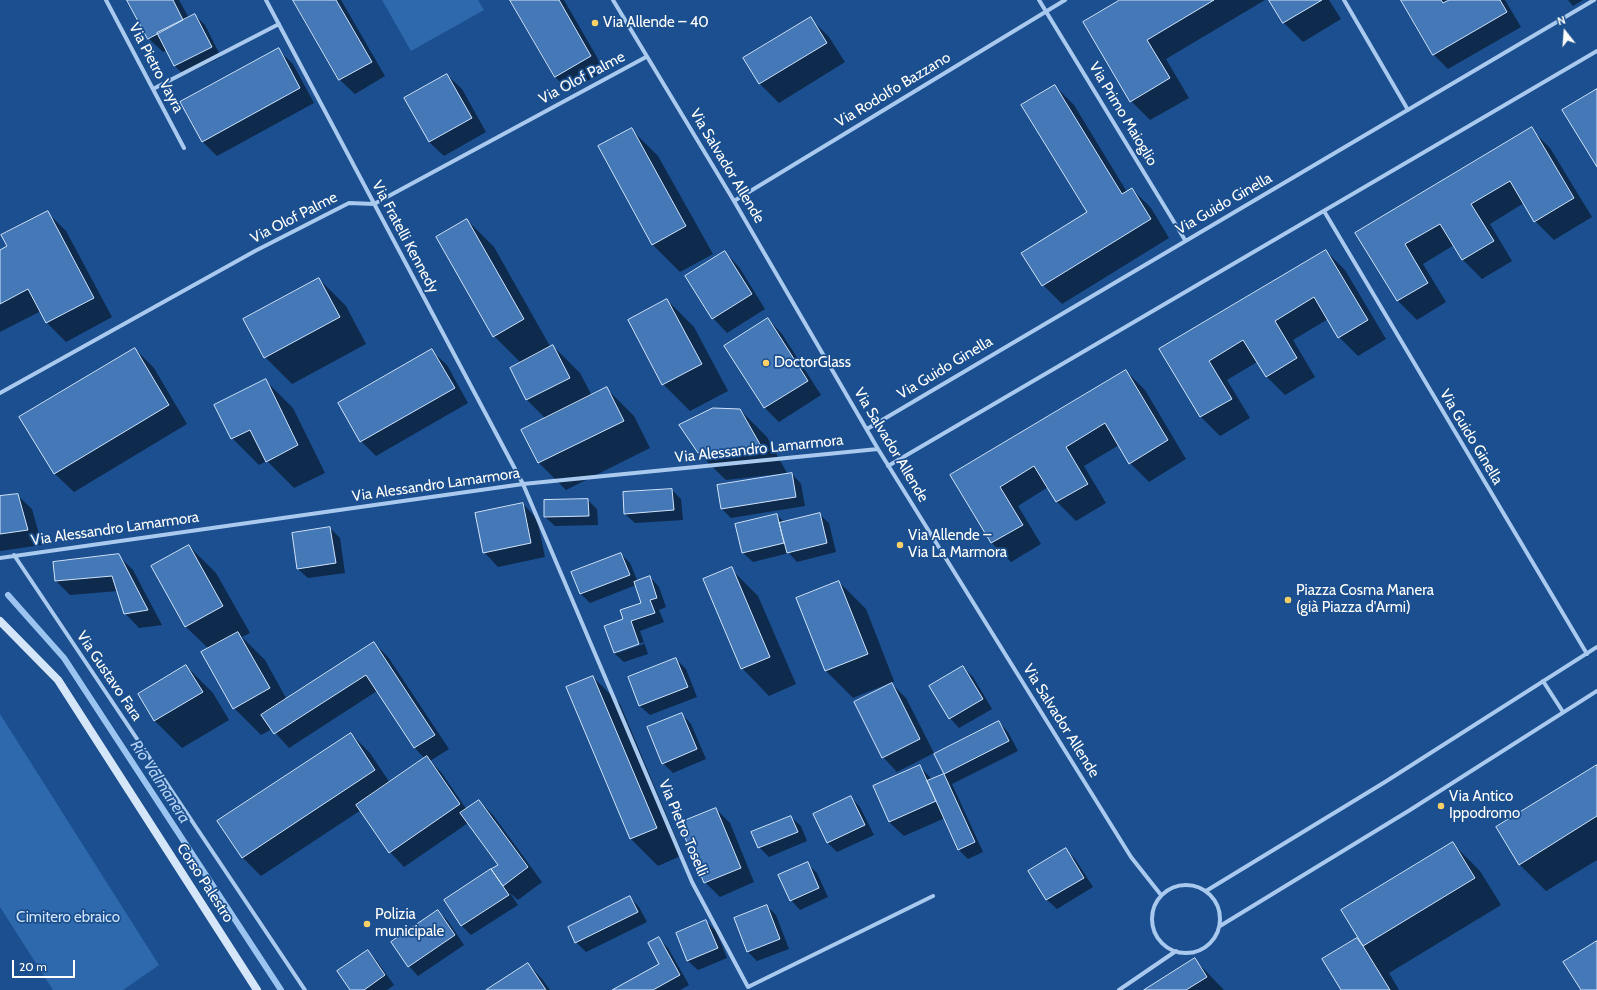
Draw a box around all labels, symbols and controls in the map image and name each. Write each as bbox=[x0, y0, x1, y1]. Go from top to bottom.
north arrow bbox=[1545, 12, 1585, 52]
text: N bbox=[1556, 13, 1567, 28]
place label: Via Allende – 40 bbox=[603, 14, 709, 32]
marker: Via Allende – 40 bbox=[590, 18, 600, 28]
street label: Via Pietro Vayra bbox=[125, 20, 187, 116]
street label: Via Olof Palme bbox=[536, 48, 628, 108]
street label: Via Rodolfo Bazzano bbox=[832, 48, 954, 132]
street label: Via Primo Maioglio bbox=[1085, 59, 1161, 169]
street label: Via Salvador Allende bbox=[686, 105, 768, 227]
street label: Via Guido Ginella bbox=[1173, 169, 1275, 239]
street label: Via Fratelli Kennedy bbox=[368, 178, 442, 296]
street label: Via Olof Palme bbox=[248, 188, 340, 248]
street label: Via Guido Ginella bbox=[894, 332, 996, 404]
place label: DoctorGlass bbox=[774, 354, 851, 372]
marker: DoctorGlass bbox=[761, 358, 771, 368]
street label: Via Salvador Allende bbox=[850, 384, 932, 506]
street label: Via Guido Ginella bbox=[1435, 386, 1507, 488]
street label: Via Alessandro Lamarmora bbox=[674, 431, 844, 467]
street label: Via Alessandro Lamarmora bbox=[351, 464, 521, 506]
street label: Via Alessandro Lamarmora bbox=[30, 508, 200, 550]
place label: Via Allende – Via La Marmora bbox=[908, 527, 1007, 562]
marker: Via Allende – Via La Marmora bbox=[895, 540, 905, 550]
place label: Piazza Cosma Manera (già Piazza d'Armi) bbox=[1296, 582, 1434, 617]
marker: Piazza Cosma Manera (già Piazza d'Armi) bbox=[1283, 595, 1293, 605]
street label: Via Gustavo Fara bbox=[72, 628, 146, 724]
street label: Via Salvador Allende bbox=[1019, 661, 1103, 781]
water label: Rio Valmanera bbox=[126, 737, 194, 827]
street label: Via Pietro Toselli bbox=[655, 777, 711, 879]
place label: Via Antico Ippodromo bbox=[1449, 788, 1520, 823]
marker: Via Antico Ippodromo bbox=[1436, 801, 1446, 811]
street label: Corso Palestro bbox=[173, 840, 237, 926]
place label: Polizia municipale bbox=[375, 906, 444, 941]
park label: Cimitero ebraico bbox=[16, 909, 120, 927]
marker: Polizia municipale bbox=[362, 919, 372, 929]
scale bar bbox=[14, 952, 77, 978]
text: 20 m bbox=[19, 959, 47, 974]

